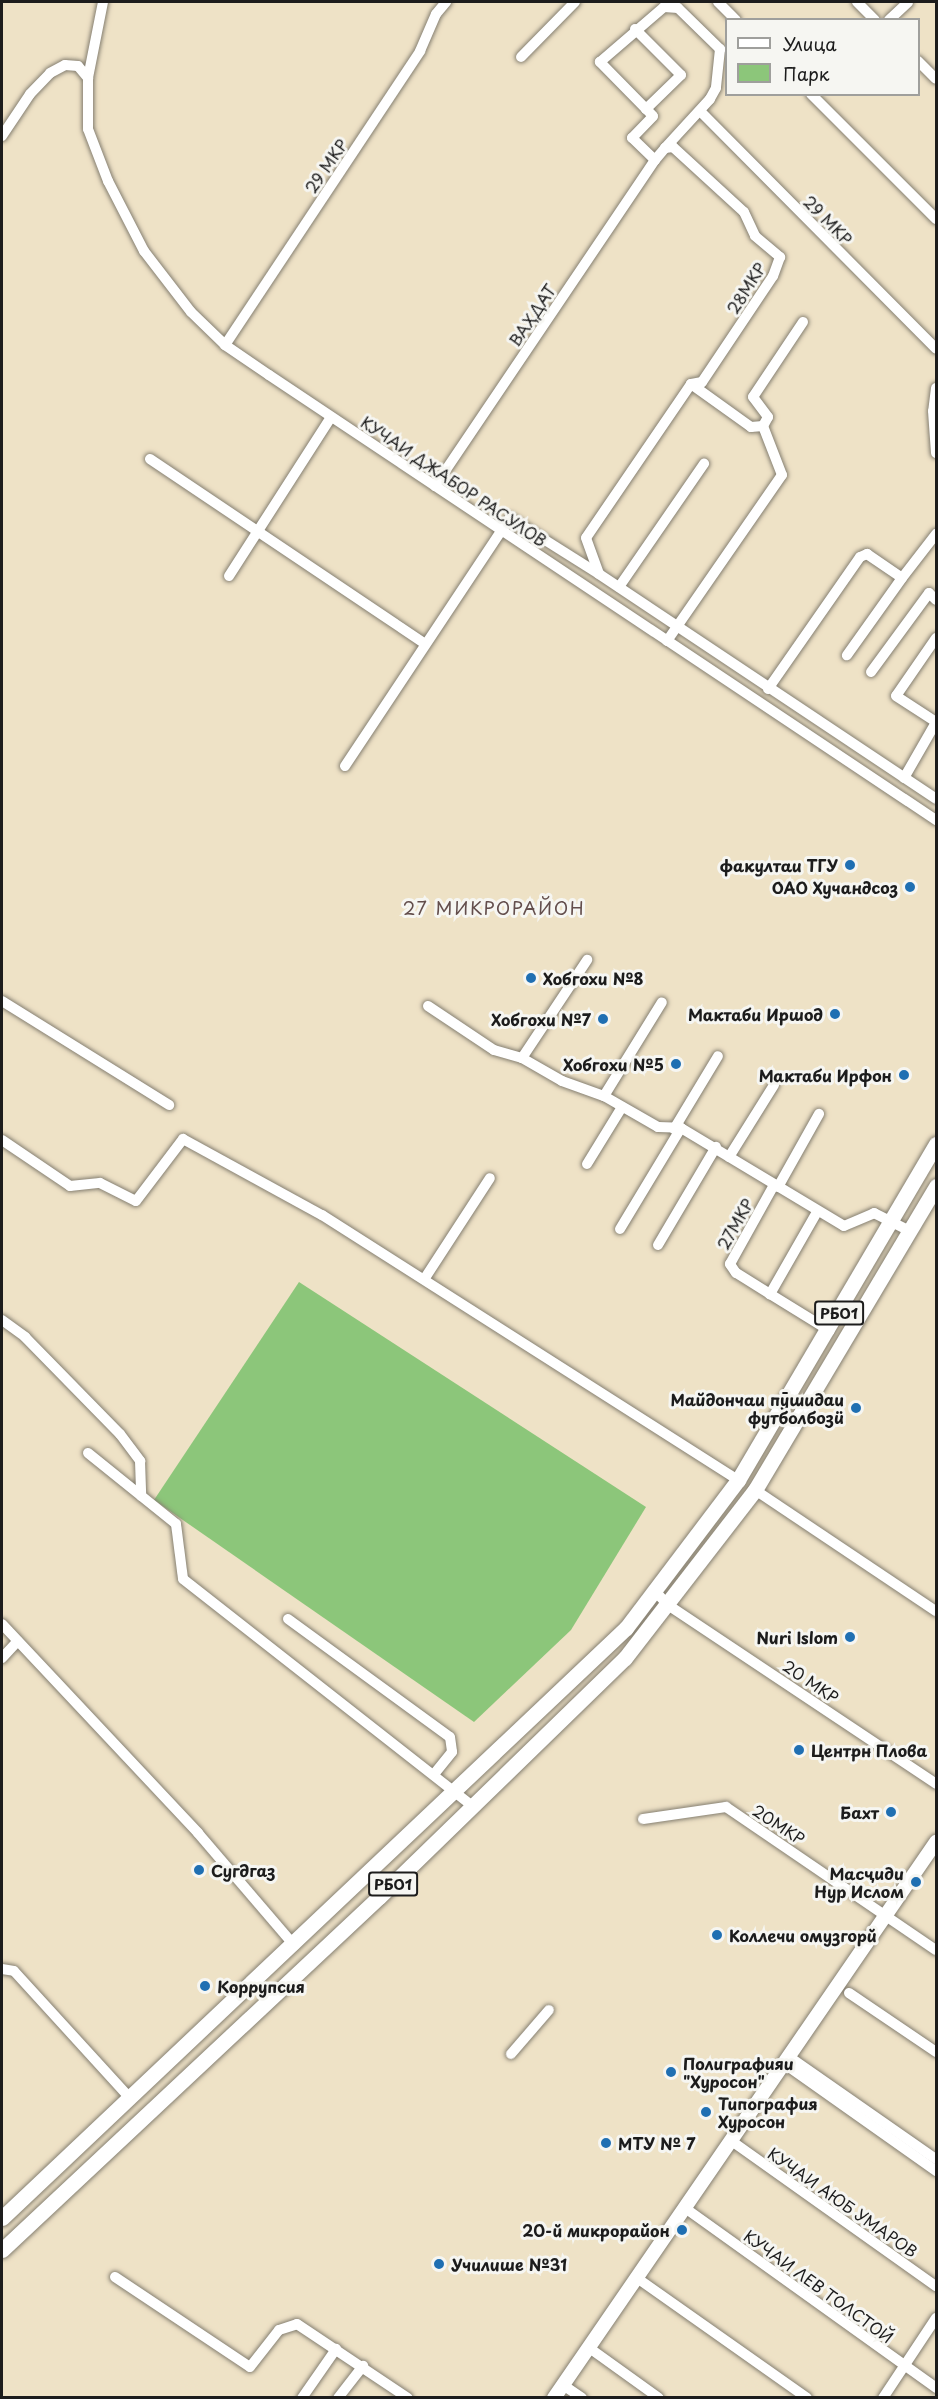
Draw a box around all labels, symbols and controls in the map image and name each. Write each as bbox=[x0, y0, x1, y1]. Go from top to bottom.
legend bbox=[725, 18, 920, 96]
text: Улица bbox=[783, 30, 837, 57]
text: Парк bbox=[783, 60, 829, 87]
street label: 29 МКР bbox=[301, 135, 351, 197]
street label: 29 МКР bbox=[800, 192, 856, 248]
street label: 28МКР bbox=[723, 259, 769, 317]
street label: ВАҲДАТ bbox=[504, 281, 560, 349]
street label: КУЧАИ ДЖАБОР РАСУЛОВ bbox=[358, 412, 550, 550]
place label: факултаи ТГУ bbox=[720, 855, 838, 875]
marker: факултаи ТГУ bbox=[843, 858, 857, 872]
place label: ОАО Хучандсоз bbox=[770, 877, 898, 897]
marker: ОАО Хучандсоз bbox=[903, 880, 917, 894]
district label: 27 МИКРОРАЙОН bbox=[402, 897, 586, 919]
place label: Хобгохи №8 bbox=[543, 968, 643, 988]
marker: Хобгохи №8 bbox=[524, 971, 538, 985]
place label: Мактаби Иршод bbox=[688, 1004, 823, 1024]
marker: Мактаби Иршод bbox=[828, 1007, 842, 1021]
place label: Хобгохи №7 bbox=[491, 1009, 591, 1029]
marker: Хобгохи №7 bbox=[596, 1012, 610, 1026]
place label: Хобгохи №5 bbox=[563, 1054, 664, 1074]
marker: Хобгохи №5 bbox=[669, 1057, 683, 1071]
place label: Мактаби Ирфон bbox=[758, 1065, 892, 1085]
marker: Мактаби Ирфон bbox=[897, 1068, 911, 1082]
street label: 27МКР bbox=[713, 1195, 757, 1253]
road number: РБ01 bbox=[814, 1301, 864, 1325]
place label: Майдончаи пӯшидаи футболбозӣ bbox=[671, 1389, 844, 1427]
marker: Майдончаи пӯшидаи футболбозӣ bbox=[849, 1401, 863, 1415]
place label: Nuri Islom bbox=[756, 1627, 838, 1647]
marker: Nuri Islom bbox=[843, 1630, 857, 1644]
street label: 20 МКР bbox=[779, 1655, 843, 1707]
place label: Центрн Плова bbox=[811, 1740, 928, 1760]
marker: Центрн Плова bbox=[792, 1743, 806, 1757]
street label: 20МКР bbox=[749, 1800, 809, 1848]
place label: Бахт bbox=[840, 1802, 879, 1822]
marker: Бахт bbox=[884, 1805, 898, 1819]
place label: Сугдгаз bbox=[211, 1860, 275, 1880]
marker: Сугдгаз bbox=[192, 1863, 206, 1877]
place label: Масҷиди Нур Ислом bbox=[814, 1863, 904, 1901]
road number: РБ01 bbox=[368, 1872, 418, 1896]
marker: Масҷиди Нур Ислом bbox=[909, 1875, 923, 1889]
place label: Коллечи омузгорй bbox=[729, 1925, 877, 1945]
marker: Коллечи омузгорй bbox=[710, 1928, 724, 1942]
place label: Коррупсия bbox=[217, 1976, 305, 1996]
marker: Коррупсия bbox=[198, 1979, 212, 1993]
place label: Полиграфияи "Хуросон" bbox=[683, 2053, 794, 2091]
marker: Полиграфияи "Хуросон" bbox=[664, 2065, 678, 2079]
place label: Типография Хуросон bbox=[718, 2093, 818, 2131]
marker: Типография Хуросон bbox=[699, 2105, 713, 2119]
place label: МТУ № 7 bbox=[618, 2133, 696, 2153]
marker: МТУ № 7 bbox=[599, 2136, 613, 2150]
street label: КУЧАИ АЮБ УМАРОВ bbox=[764, 2143, 922, 2261]
place label: 20-й микрорайон bbox=[522, 2220, 670, 2240]
marker: 20-й микрорайон bbox=[675, 2223, 689, 2237]
street label: КУЧАИ ЛЕВ ТОЛСТОЙ bbox=[741, 2225, 897, 2347]
place label: Училише №31 bbox=[451, 2254, 567, 2274]
marker: Училише №31 bbox=[432, 2257, 446, 2271]

